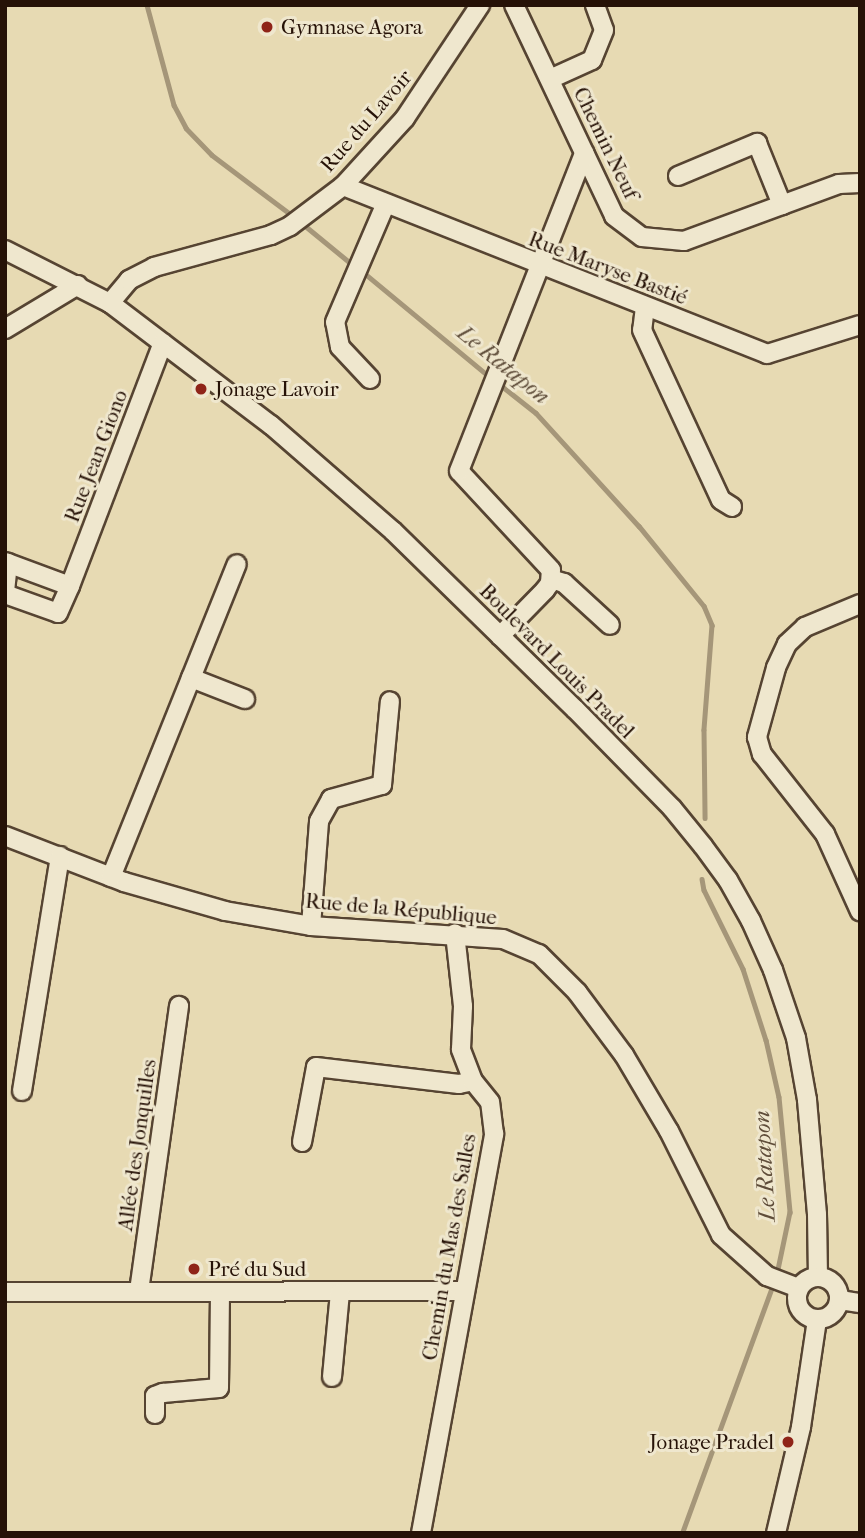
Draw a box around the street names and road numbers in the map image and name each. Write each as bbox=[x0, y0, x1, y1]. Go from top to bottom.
street label: Rue du Lavoir bbox=[315, 65, 417, 177]
street label: Chemin Neuf bbox=[568, 83, 644, 203]
street label: Rue Maryse Bastié bbox=[525, 226, 691, 310]
street label: Rue Jean Giono bbox=[59, 386, 133, 526]
street label: Boulevard Louis Pradel bbox=[474, 578, 640, 744]
street label: Rue de la République bbox=[304, 888, 498, 930]
street label: Allée des Jonquilles bbox=[112, 1058, 162, 1232]
street label: Chemin du Mas des Salles bbox=[417, 1132, 481, 1362]

